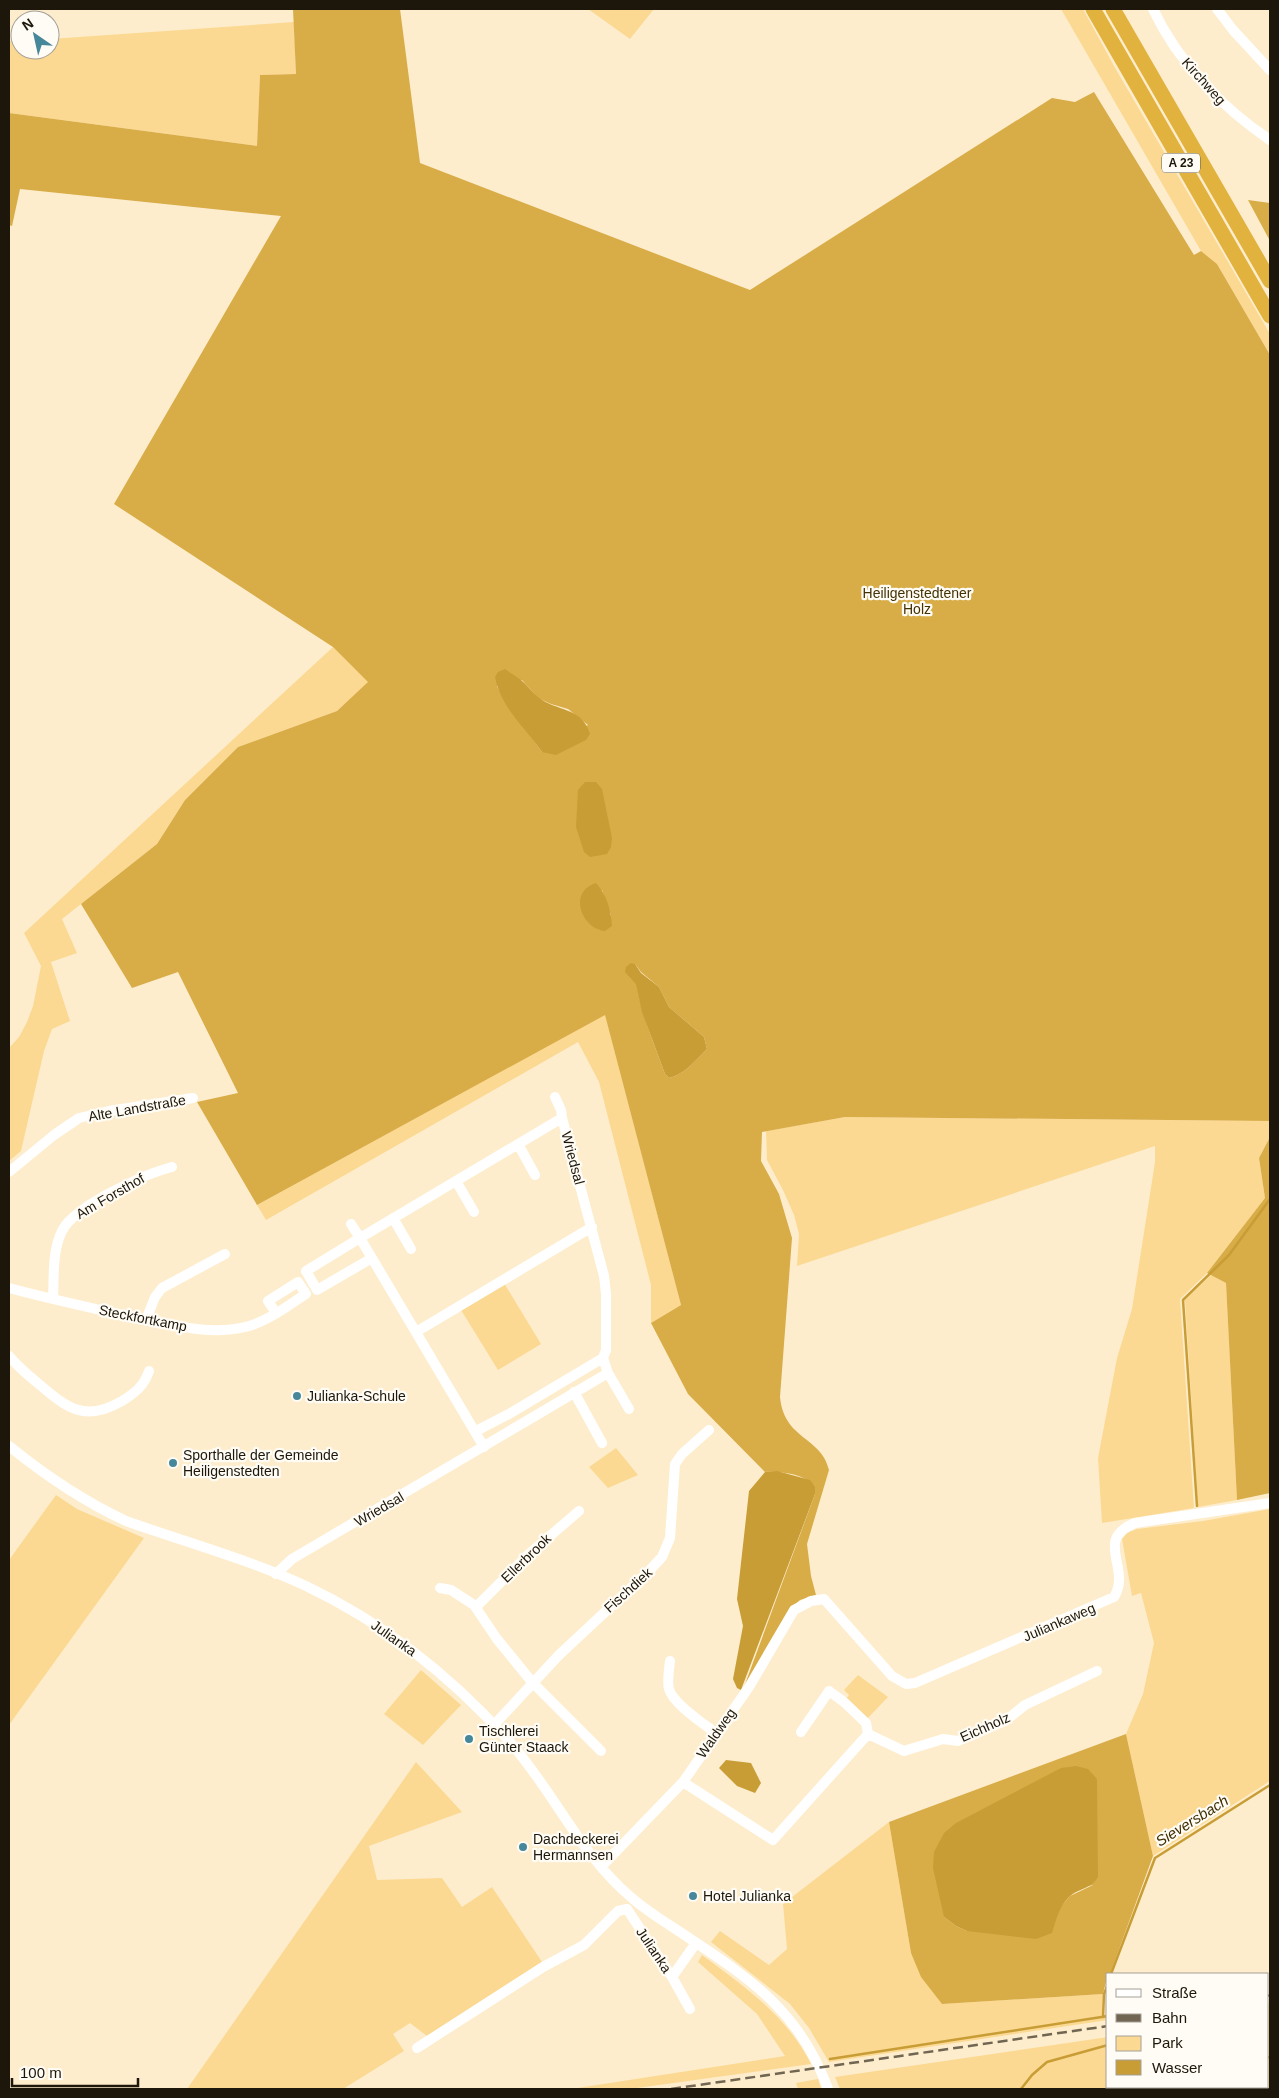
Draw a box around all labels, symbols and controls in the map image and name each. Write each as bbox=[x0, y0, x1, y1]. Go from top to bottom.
north arrow bbox=[10, 10, 60, 60]
text: N bbox=[19, 15, 36, 34]
street label: Kirchweg bbox=[1179, 54, 1229, 108]
road number: A 23 bbox=[1162, 154, 1200, 172]
park label: Heiligenstedtener Holz bbox=[863, 585, 972, 617]
street label: Alte Landstraße bbox=[87, 1092, 187, 1124]
street label: Wriedsal bbox=[558, 1130, 588, 1186]
street label: Am Forsthof bbox=[73, 1170, 147, 1222]
street label: Steckfortkamp bbox=[98, 1302, 189, 1334]
place label: Julianka-Schule bbox=[307, 1388, 406, 1404]
marker: Julianka-Schule bbox=[291, 1390, 303, 1402]
place label: Sporthalle der Gemeinde Heiligenstedten bbox=[183, 1447, 339, 1479]
marker: Sporthalle der Gemeinde Heiligenstedten bbox=[167, 1457, 179, 1469]
street label: Wriedsal bbox=[352, 1489, 406, 1529]
street label: Ellerbrook bbox=[498, 1530, 555, 1586]
street label: Fischdiek bbox=[601, 1564, 656, 1616]
street label: Juliankaweg bbox=[1020, 1600, 1098, 1644]
street label: Julianka bbox=[368, 1617, 420, 1659]
street label: Waldweg bbox=[693, 1705, 739, 1761]
street label: Eichholz bbox=[958, 1709, 1012, 1745]
place label: Tischlerei Günter Staack bbox=[479, 1723, 569, 1755]
marker: Tischlerei Günter Staack bbox=[463, 1733, 475, 1745]
water label: Sieversbach bbox=[1152, 1791, 1231, 1850]
place label: Dachdeckerei Hermannsen bbox=[533, 1831, 619, 1863]
marker: Dachdeckerei Hermannsen bbox=[517, 1841, 529, 1853]
place label: Hotel Julianka bbox=[703, 1888, 791, 1904]
marker: Hotel Julianka bbox=[687, 1890, 699, 1902]
street label: Julianka bbox=[633, 1924, 675, 1976]
legend bbox=[1106, 1973, 1269, 2088]
text: Straße bbox=[1152, 1984, 1197, 2001]
text: Bahn bbox=[1152, 2009, 1187, 2026]
text: Park bbox=[1152, 2034, 1183, 2051]
scale bar bbox=[12, 2056, 139, 2088]
text: Wasser bbox=[1152, 2059, 1202, 2076]
text: 100 m bbox=[20, 2064, 62, 2081]

